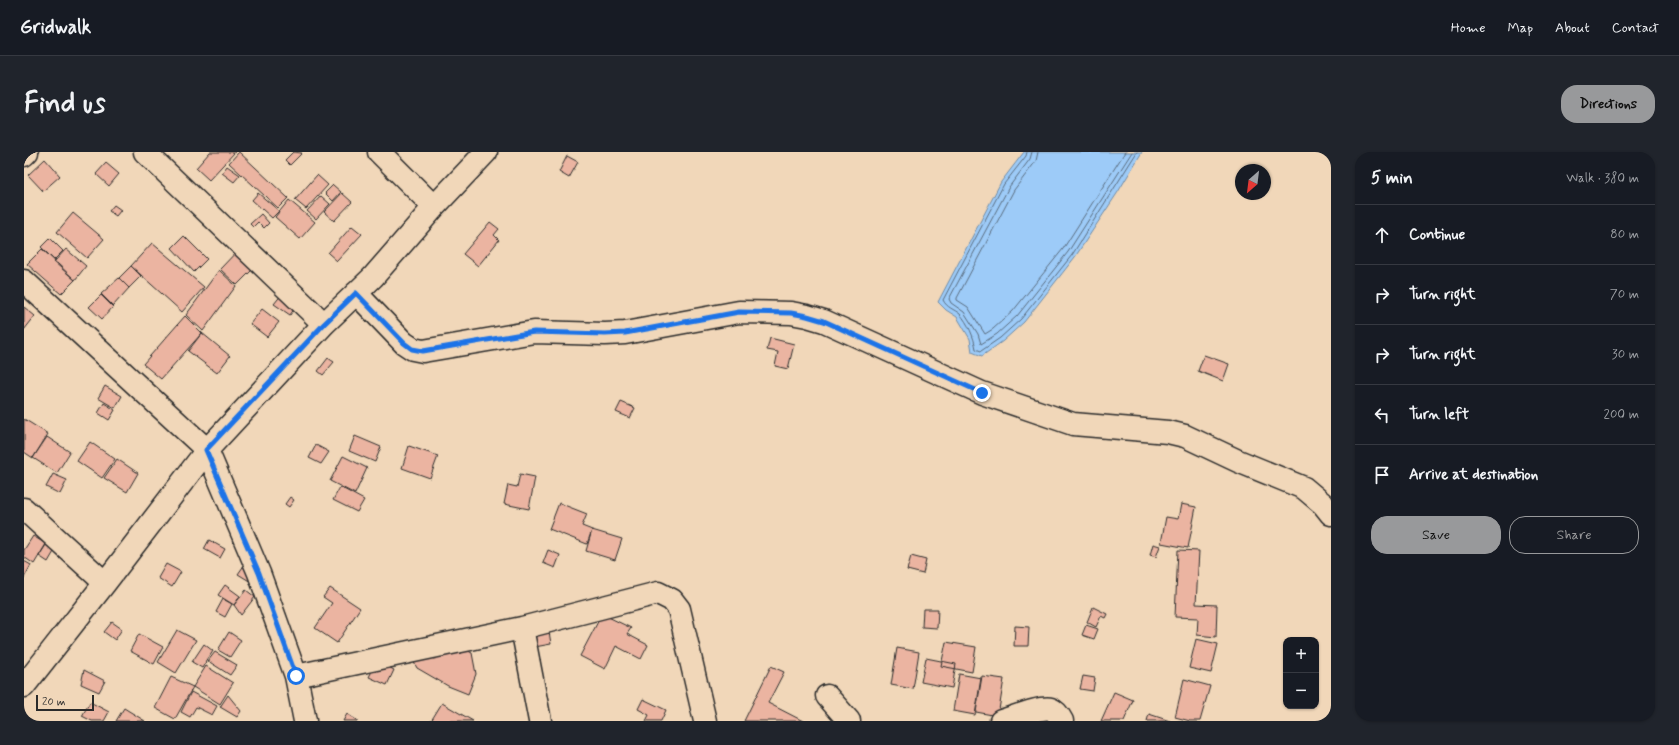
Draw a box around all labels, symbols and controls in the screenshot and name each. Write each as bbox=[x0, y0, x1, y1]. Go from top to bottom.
text: Gridwalk bbox=[20, 15, 91, 40]
text: Home bbox=[1451, 19, 1485, 37]
text: Map bbox=[1507, 19, 1533, 37]
text: About bbox=[1555, 19, 1590, 37]
text: Contact bbox=[1612, 19, 1659, 37]
button: Directions bbox=[1561, 85, 1655, 123]
text: Find us bbox=[24, 86, 105, 123]
north arrow bbox=[1235, 164, 1271, 200]
text: 5 min bbox=[1371, 167, 1413, 189]
text: Walk · 380 m bbox=[1566, 170, 1639, 187]
icon: ahead bbox=[1371, 224, 1393, 246]
text: Continue bbox=[1409, 225, 1465, 245]
text: 80 m bbox=[1610, 226, 1639, 243]
icon: right bbox=[1371, 284, 1393, 306]
text: Turn right bbox=[1409, 285, 1476, 305]
text: 70 m bbox=[1610, 286, 1639, 303]
icon: right bbox=[1371, 344, 1393, 366]
text: Turn right bbox=[1409, 345, 1476, 365]
text: 30 m bbox=[1612, 346, 1639, 363]
route end bbox=[973, 384, 991, 402]
icon: left bbox=[1371, 404, 1393, 426]
text: Turn left bbox=[1409, 405, 1469, 425]
text: 200 m bbox=[1604, 406, 1639, 423]
icon: arrive bbox=[1371, 464, 1393, 486]
text: Arrive at destination bbox=[1409, 465, 1538, 485]
button: Save bbox=[1371, 516, 1501, 554]
button: Share bbox=[1509, 516, 1639, 554]
map controls bbox=[1283, 637, 1319, 709]
button: + bbox=[1283, 637, 1319, 673]
route start bbox=[287, 667, 305, 685]
button: − bbox=[1283, 673, 1319, 709]
scale bar bbox=[36, 693, 94, 712]
text: 20 m bbox=[42, 695, 65, 709]

